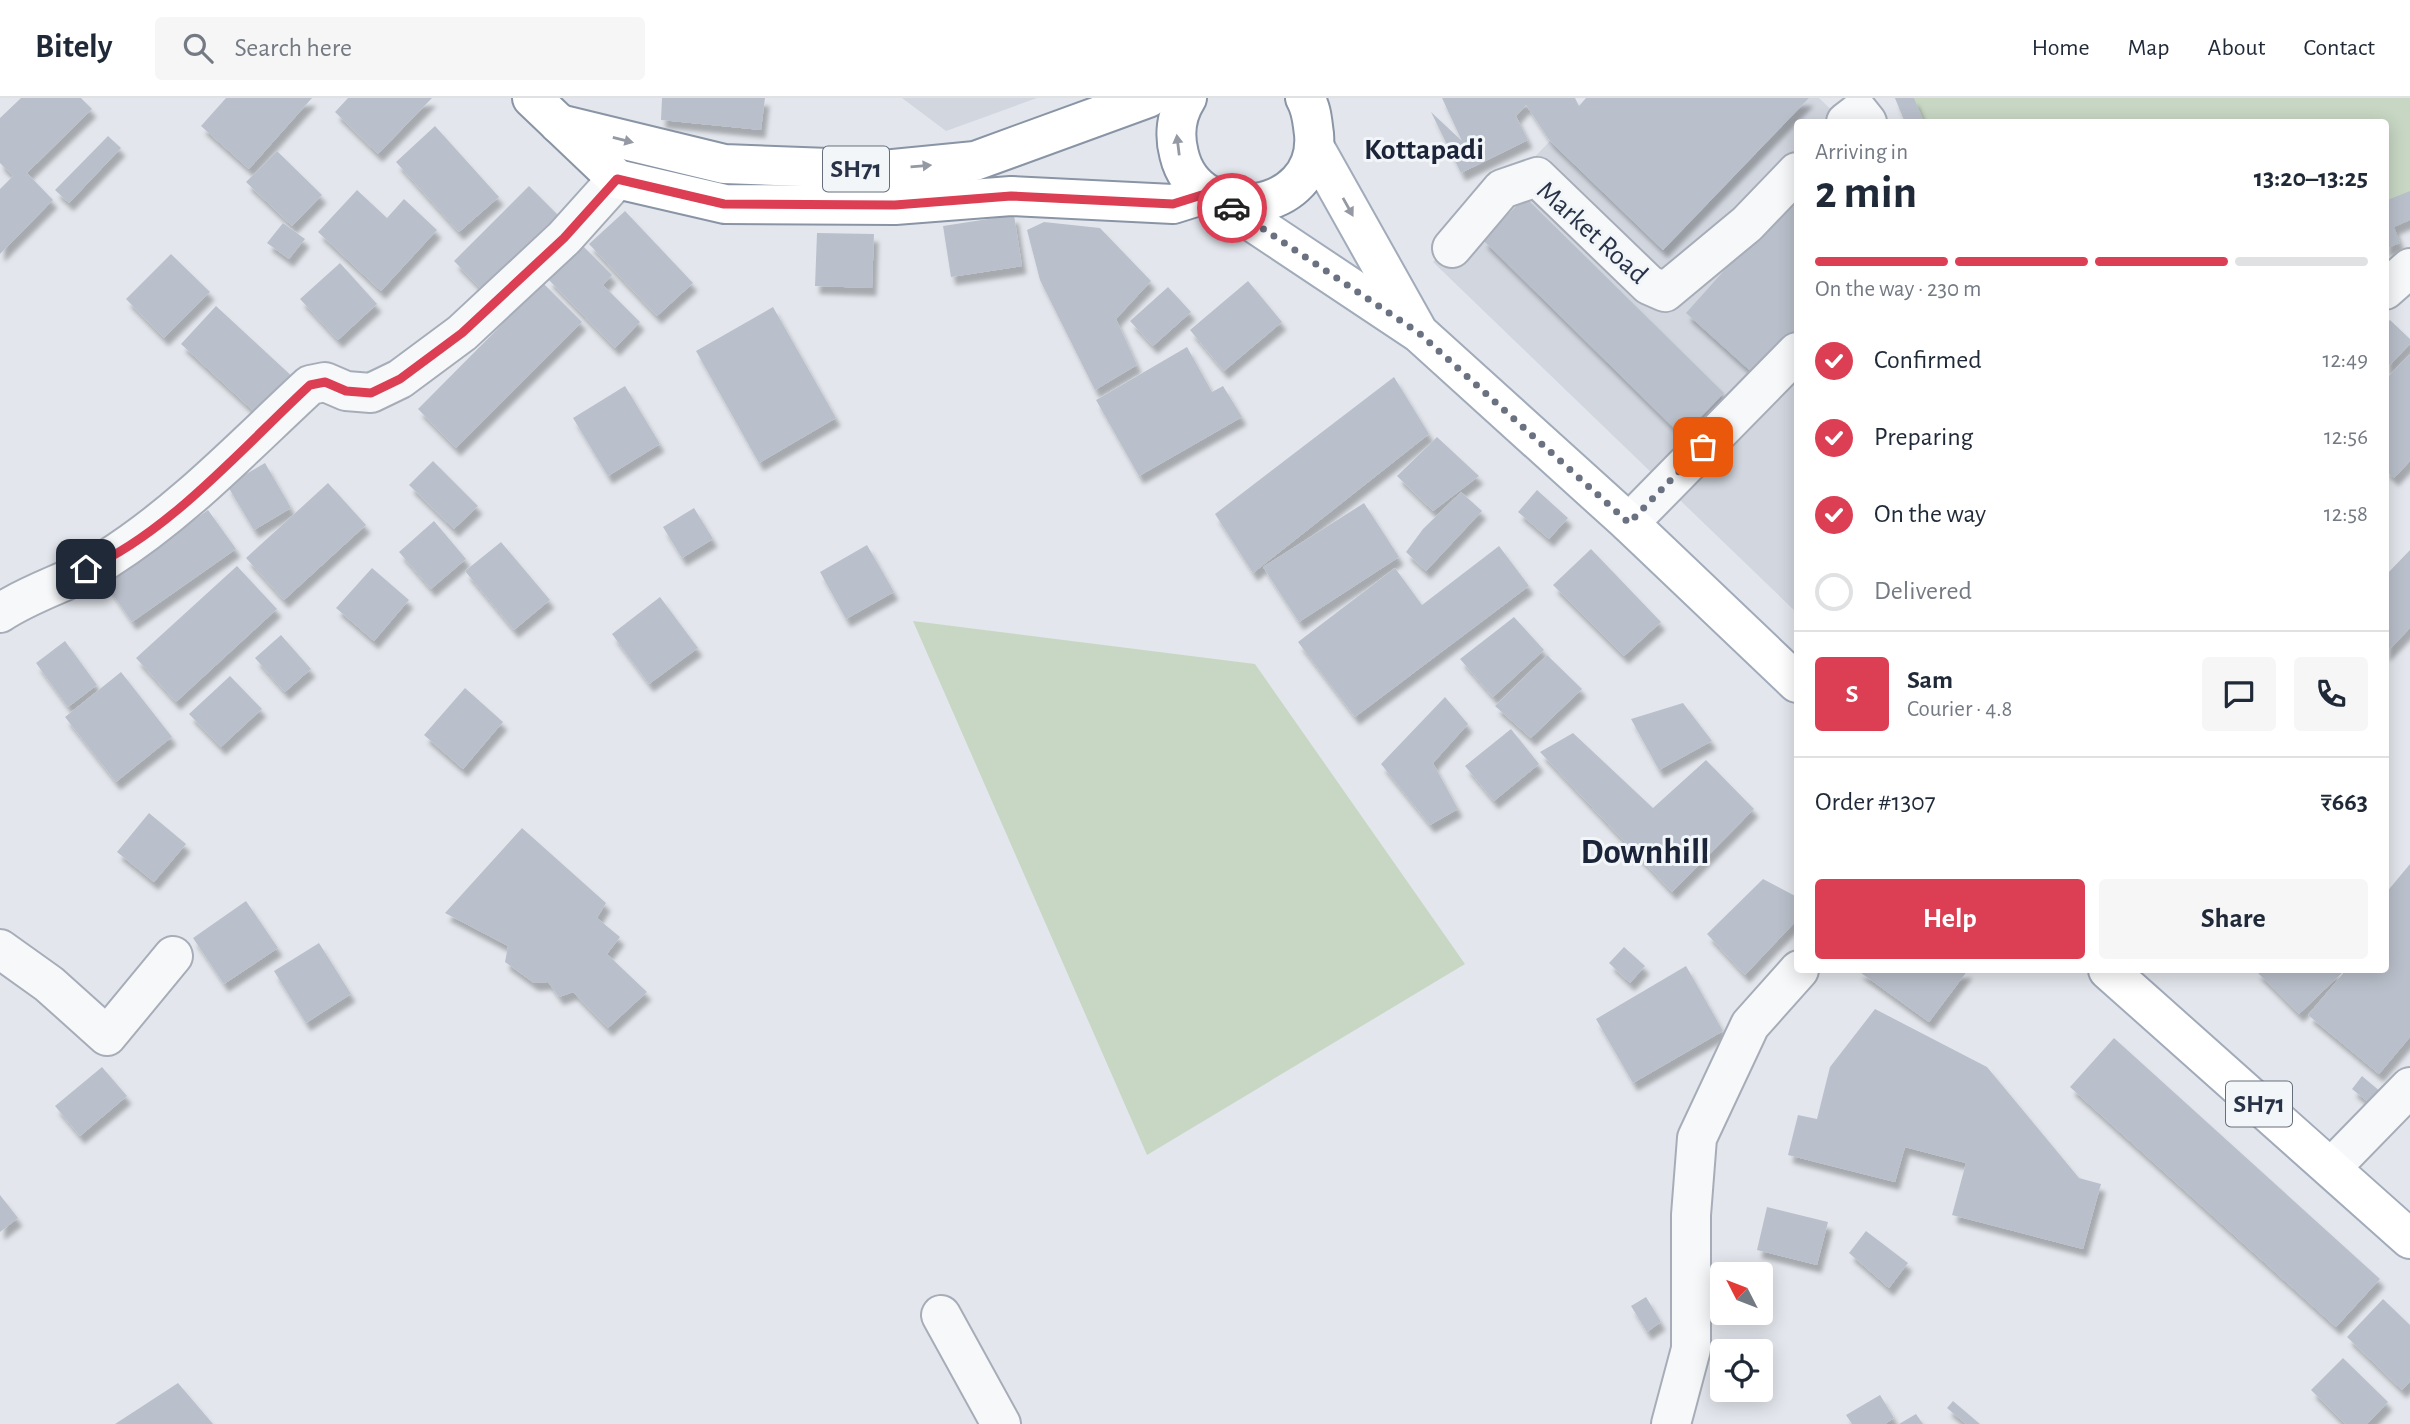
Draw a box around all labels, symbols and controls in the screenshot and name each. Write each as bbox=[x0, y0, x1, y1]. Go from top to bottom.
search box bbox=[155, 17, 645, 80]
icon: search bbox=[179, 29, 217, 67]
text: Bitely bbox=[35, 31, 113, 64]
text: Search here bbox=[235, 35, 352, 61]
text: Home bbox=[2032, 36, 2090, 60]
text: Map bbox=[2128, 36, 2170, 60]
text: About bbox=[2208, 36, 2265, 60]
text: Contact bbox=[2303, 36, 2375, 60]
one-way arrow bbox=[1172, 134, 1183, 156]
one-way arrow bbox=[613, 135, 635, 146]
district label: Kottapadi bbox=[1364, 135, 1484, 165]
text: Arriving in bbox=[1815, 141, 1908, 164]
road number: SH71 bbox=[823, 146, 889, 192]
one-way arrow bbox=[910, 161, 932, 172]
text: 13:20–13:25 bbox=[2254, 165, 2368, 191]
text: 2 min bbox=[1815, 170, 1917, 216]
courier bbox=[1197, 173, 1267, 243]
street label: Market Road bbox=[1531, 176, 1653, 290]
icon: car bbox=[1213, 189, 1251, 227]
one-way arrow bbox=[1342, 198, 1354, 217]
text: On the way · 230 m bbox=[1815, 278, 1981, 301]
icon: check bbox=[1815, 342, 1853, 380]
text: Confirmed bbox=[1874, 347, 1982, 373]
text: 12:49 bbox=[2322, 349, 2368, 372]
pin bbox=[1673, 417, 1733, 477]
icon: check bbox=[1815, 419, 1853, 457]
text: Preparing bbox=[1874, 424, 1973, 450]
text: 12:56 bbox=[2324, 426, 2368, 449]
icon: bag bbox=[1684, 428, 1722, 466]
icon: check bbox=[1815, 496, 1853, 534]
text: On the way bbox=[1874, 501, 1986, 527]
text: 12:58 bbox=[2324, 503, 2368, 526]
pin bbox=[56, 539, 116, 599]
icon: home bbox=[67, 550, 105, 588]
text: Delivered bbox=[1874, 578, 1972, 604]
button: chat bbox=[2202, 657, 2276, 731]
button: phone bbox=[2294, 657, 2368, 731]
text: Sam bbox=[1907, 667, 1953, 693]
text: S bbox=[1846, 681, 1858, 707]
text: Courier · 4.8 bbox=[1907, 698, 2012, 721]
text: Order #1307 bbox=[1815, 789, 1936, 815]
text: ₹663 bbox=[2321, 789, 2368, 815]
district label: Downhill bbox=[1581, 835, 1709, 870]
button: Help bbox=[1815, 879, 2085, 959]
button: Share bbox=[2099, 879, 2368, 959]
road number: SH71 bbox=[2226, 1082, 2292, 1126]
north arrow bbox=[1710, 1262, 1773, 1325]
map controls bbox=[1710, 1262, 1773, 1402]
button: locate bbox=[1710, 1339, 1773, 1402]

